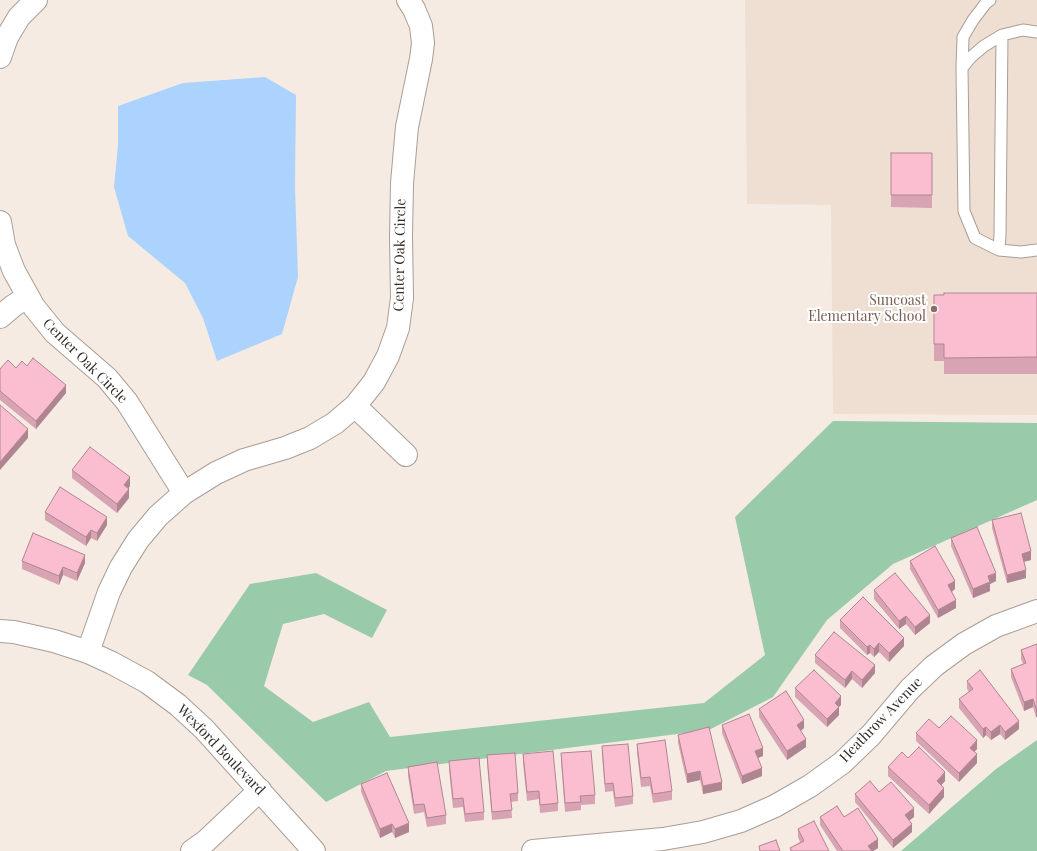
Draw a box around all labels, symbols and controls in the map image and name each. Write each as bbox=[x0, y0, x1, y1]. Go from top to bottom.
street label: Center Oak Circle bbox=[391, 198, 409, 312]
place label: Suncoast Elementary School bbox=[808, 293, 926, 326]
marker: Suncoast Elementary School bbox=[929, 304, 939, 314]
street label: Center Oak Circle bbox=[39, 315, 131, 407]
street label: Heathrow Avenue bbox=[836, 674, 926, 766]
street label: Wexford Boulevard bbox=[174, 701, 268, 799]

